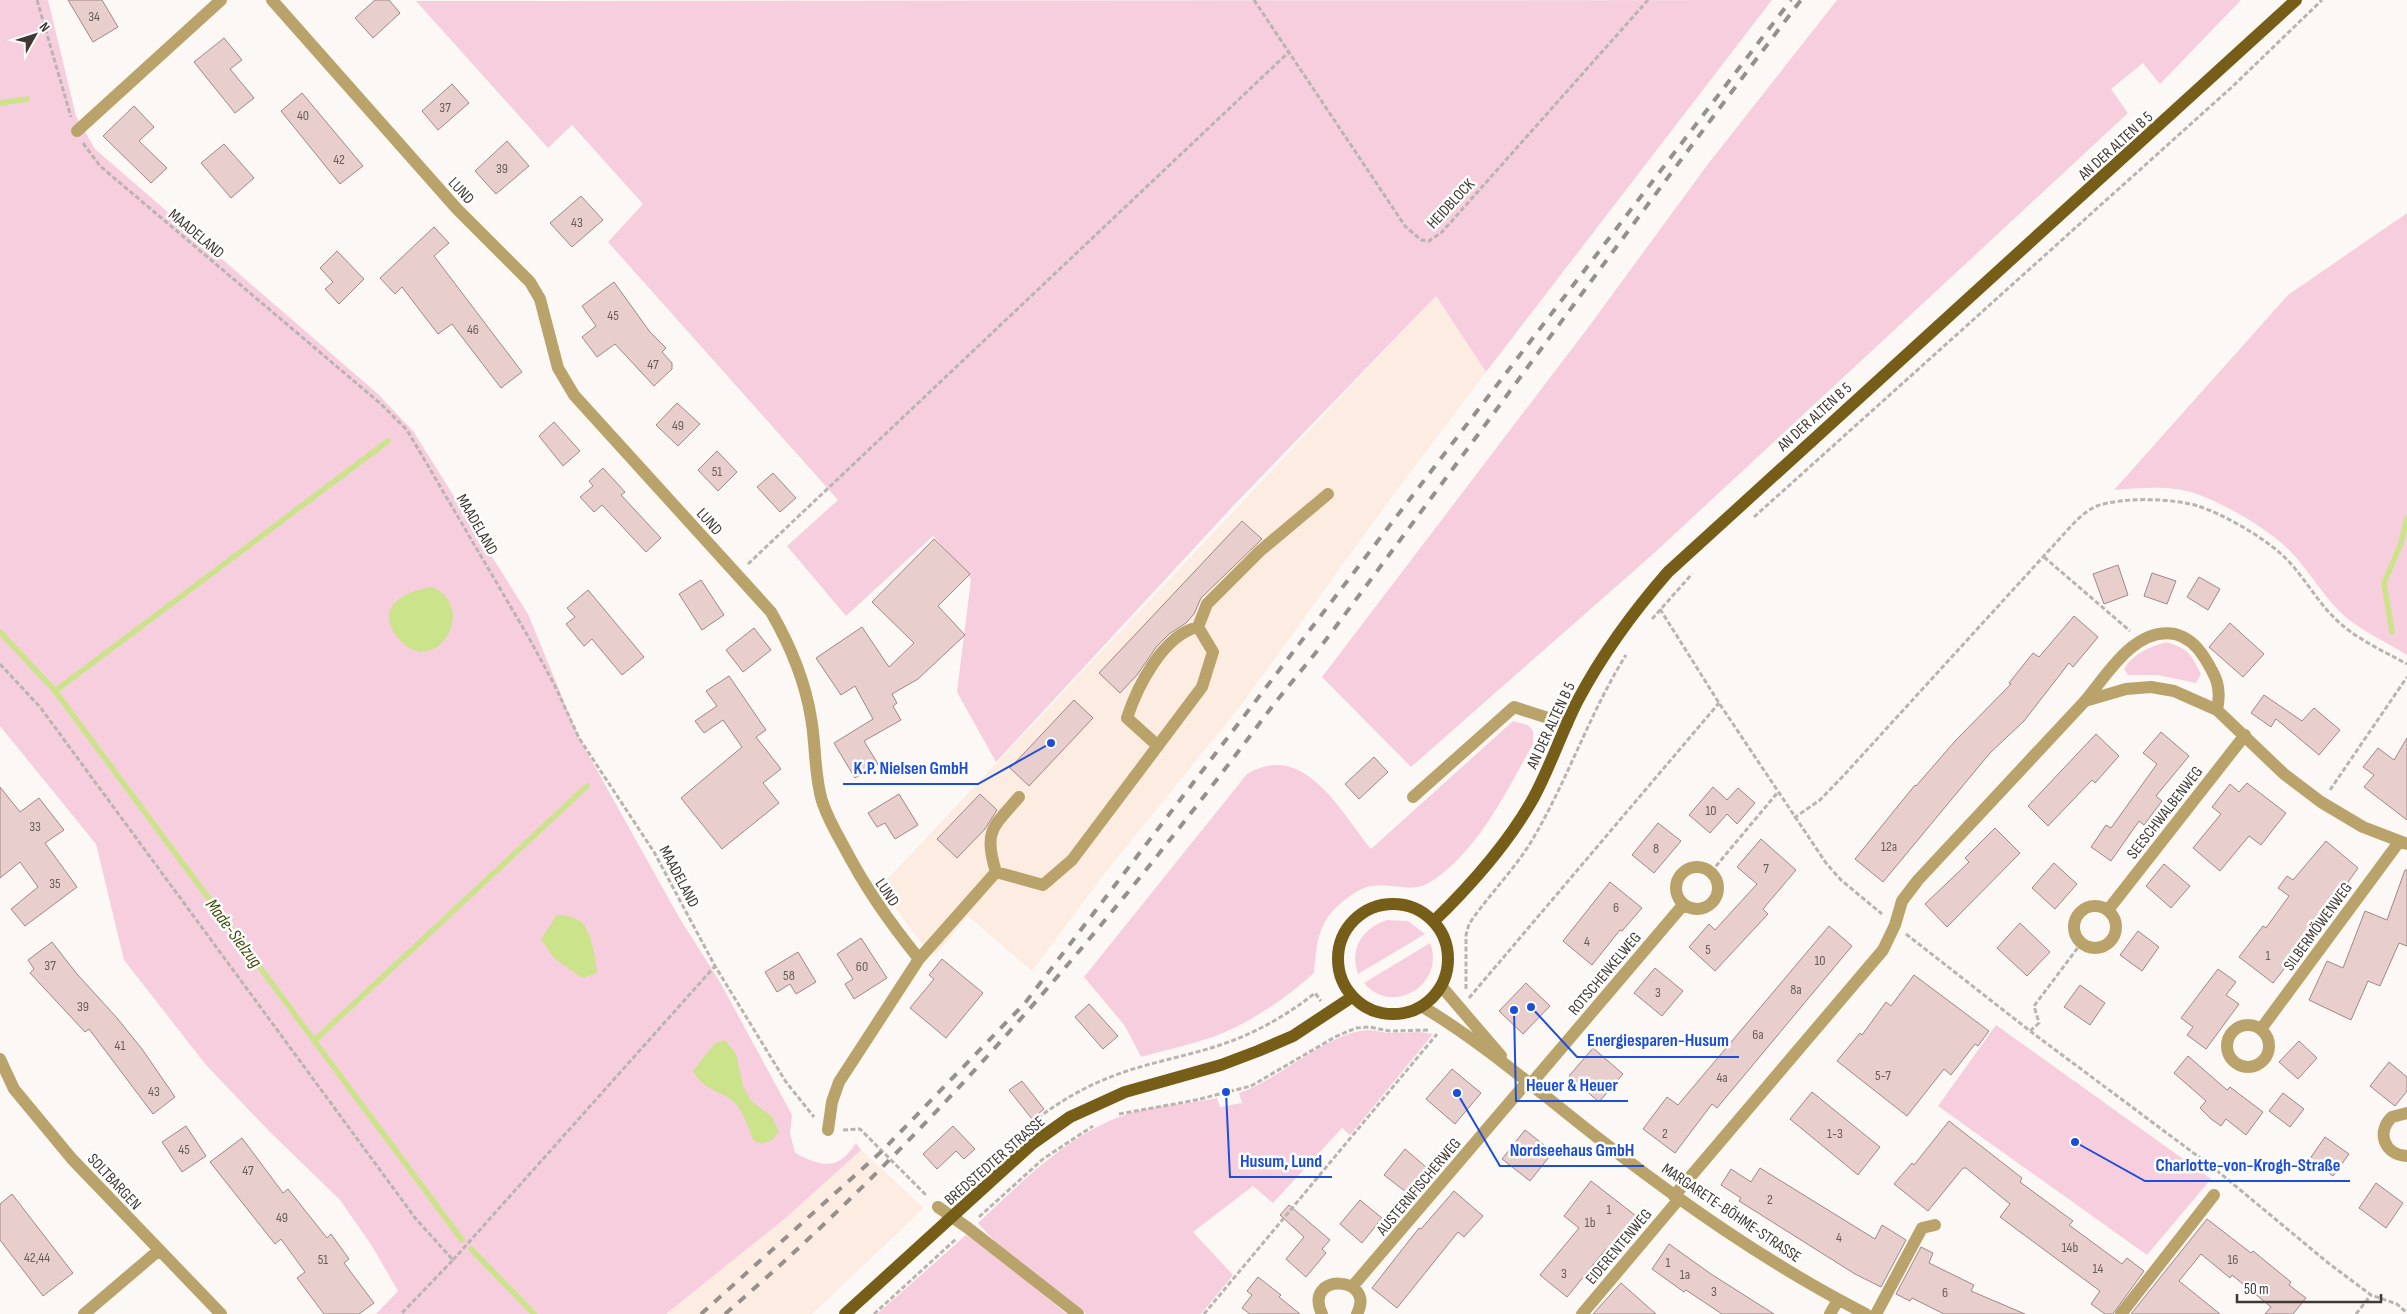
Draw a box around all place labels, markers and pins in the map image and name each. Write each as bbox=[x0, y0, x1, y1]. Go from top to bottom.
callout: K.P. Nielsen GmbH bbox=[843, 751, 978, 784]
callout: Energiesparen-Husum bbox=[1577, 1024, 1739, 1057]
callout: Heuer & Heuer bbox=[1516, 1068, 1628, 1101]
callout: Nordseehaus GmbH bbox=[1500, 1133, 1644, 1166]
callout: Husum, Lund bbox=[1230, 1144, 1332, 1177]
callout: Charlotte-von-Krogh-Straße bbox=[2145, 1148, 2350, 1181]

